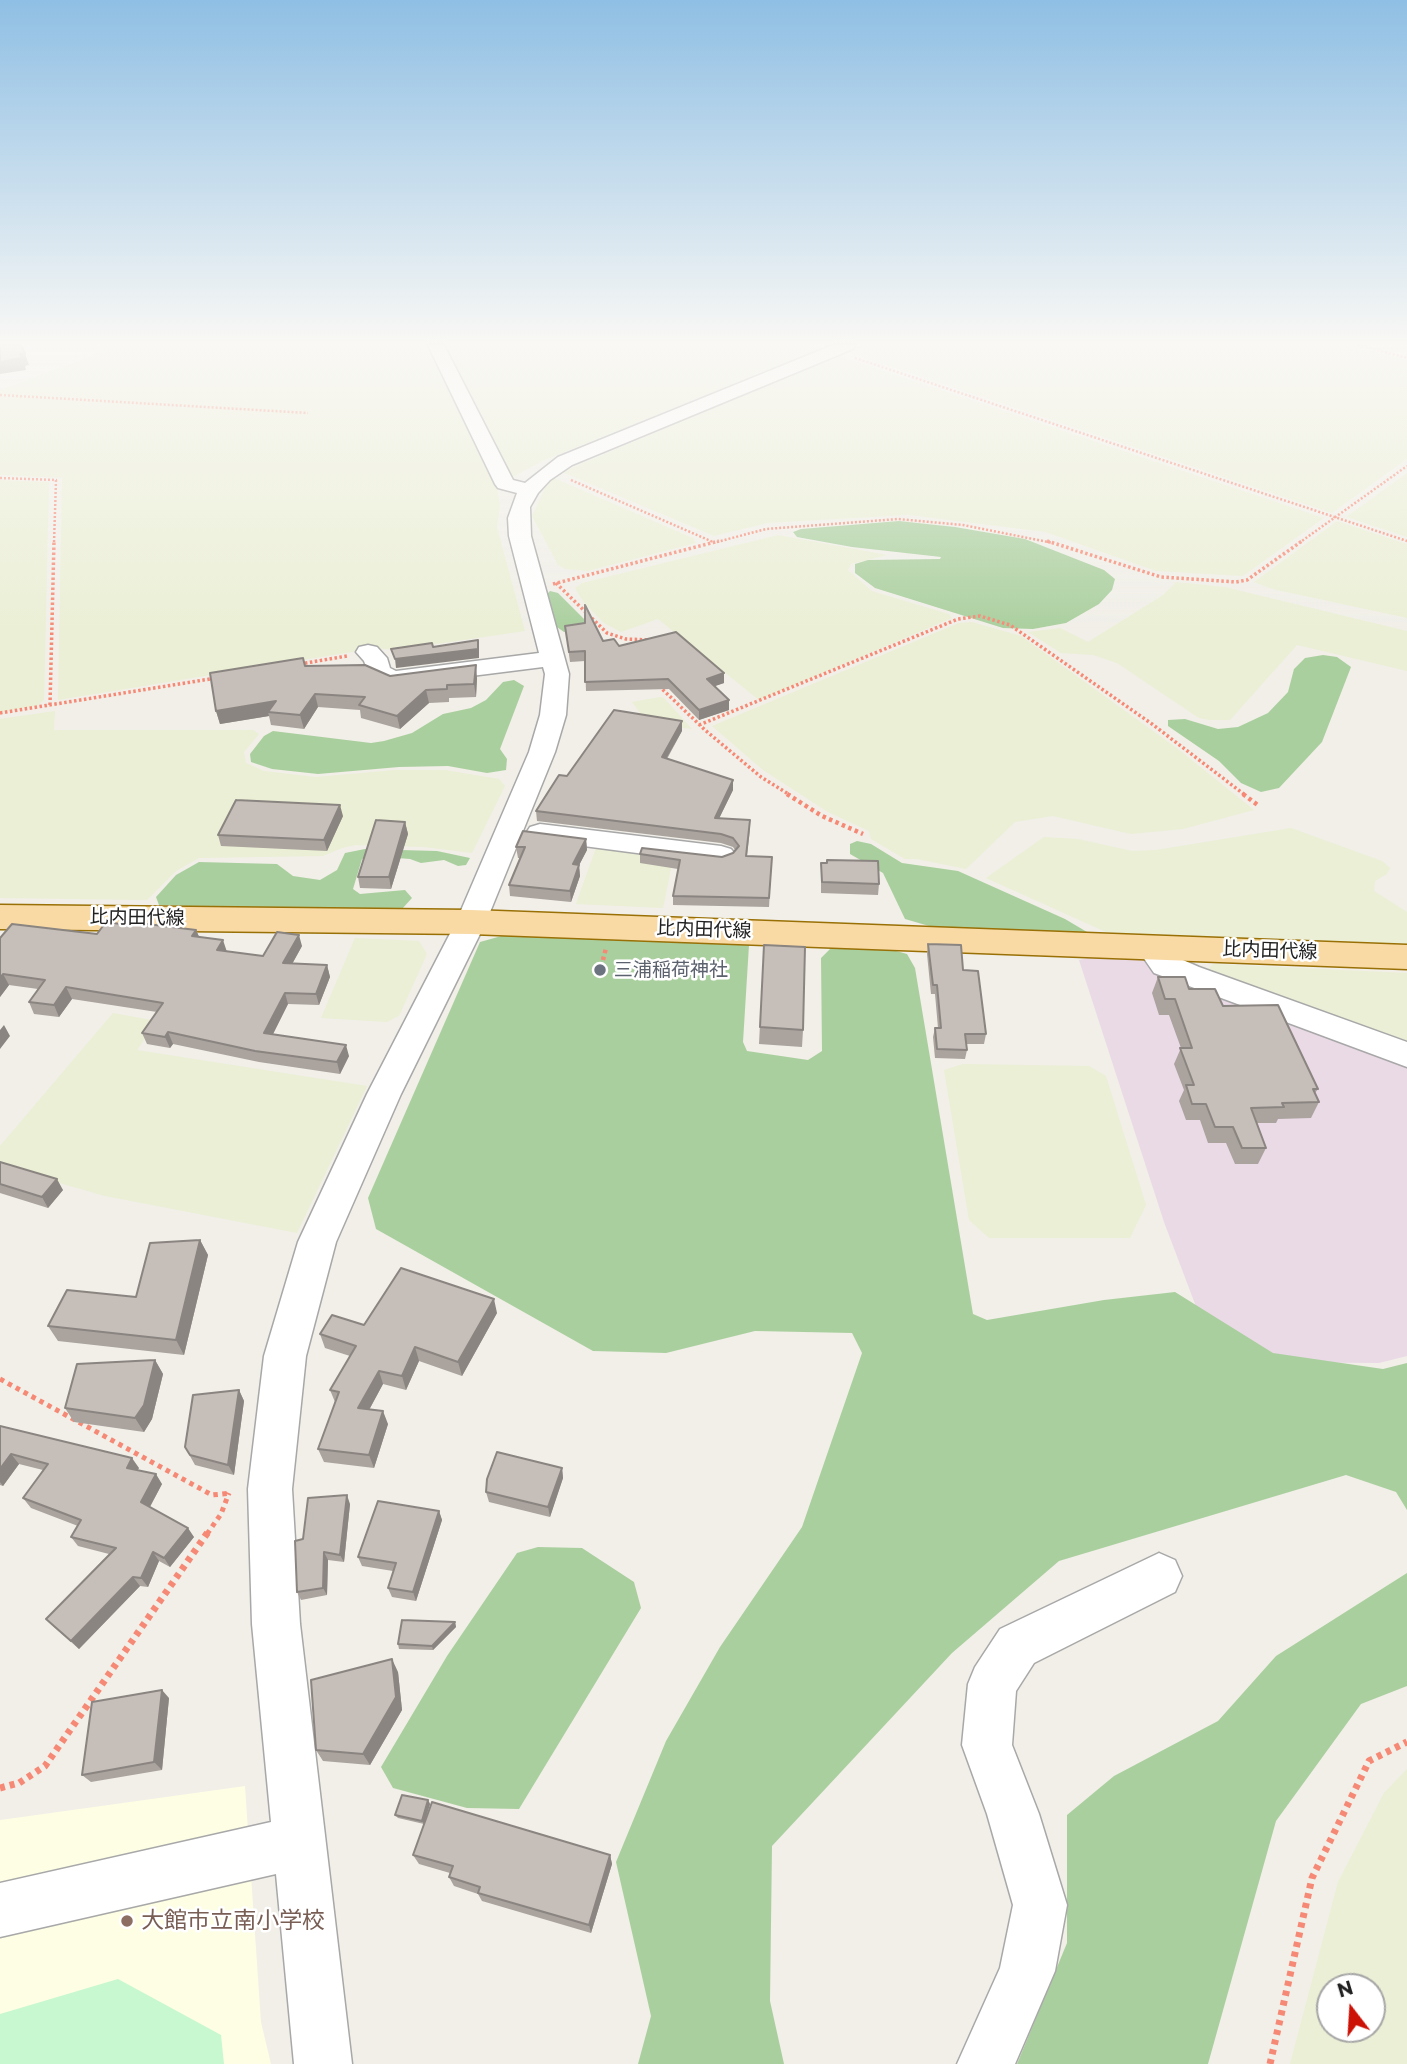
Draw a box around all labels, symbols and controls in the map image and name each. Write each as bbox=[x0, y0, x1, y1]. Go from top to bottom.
street label: 比内田代線 bbox=[89, 906, 185, 930]
street label: 比内田代線 bbox=[656, 917, 752, 943]
street label: 比内田代線 bbox=[1222, 938, 1318, 964]
place label: 三浦稲荷神社 bbox=[614, 959, 728, 981]
marker: 三浦稲荷神社 bbox=[592, 962, 608, 978]
place label: 大館市立南小学校 bbox=[141, 1907, 325, 1935]
marker: 大館市立南小学校 bbox=[119, 1913, 135, 1929]
north arrow bbox=[1316, 1973, 1386, 2043]
text: N bbox=[1335, 1976, 1356, 2003]

